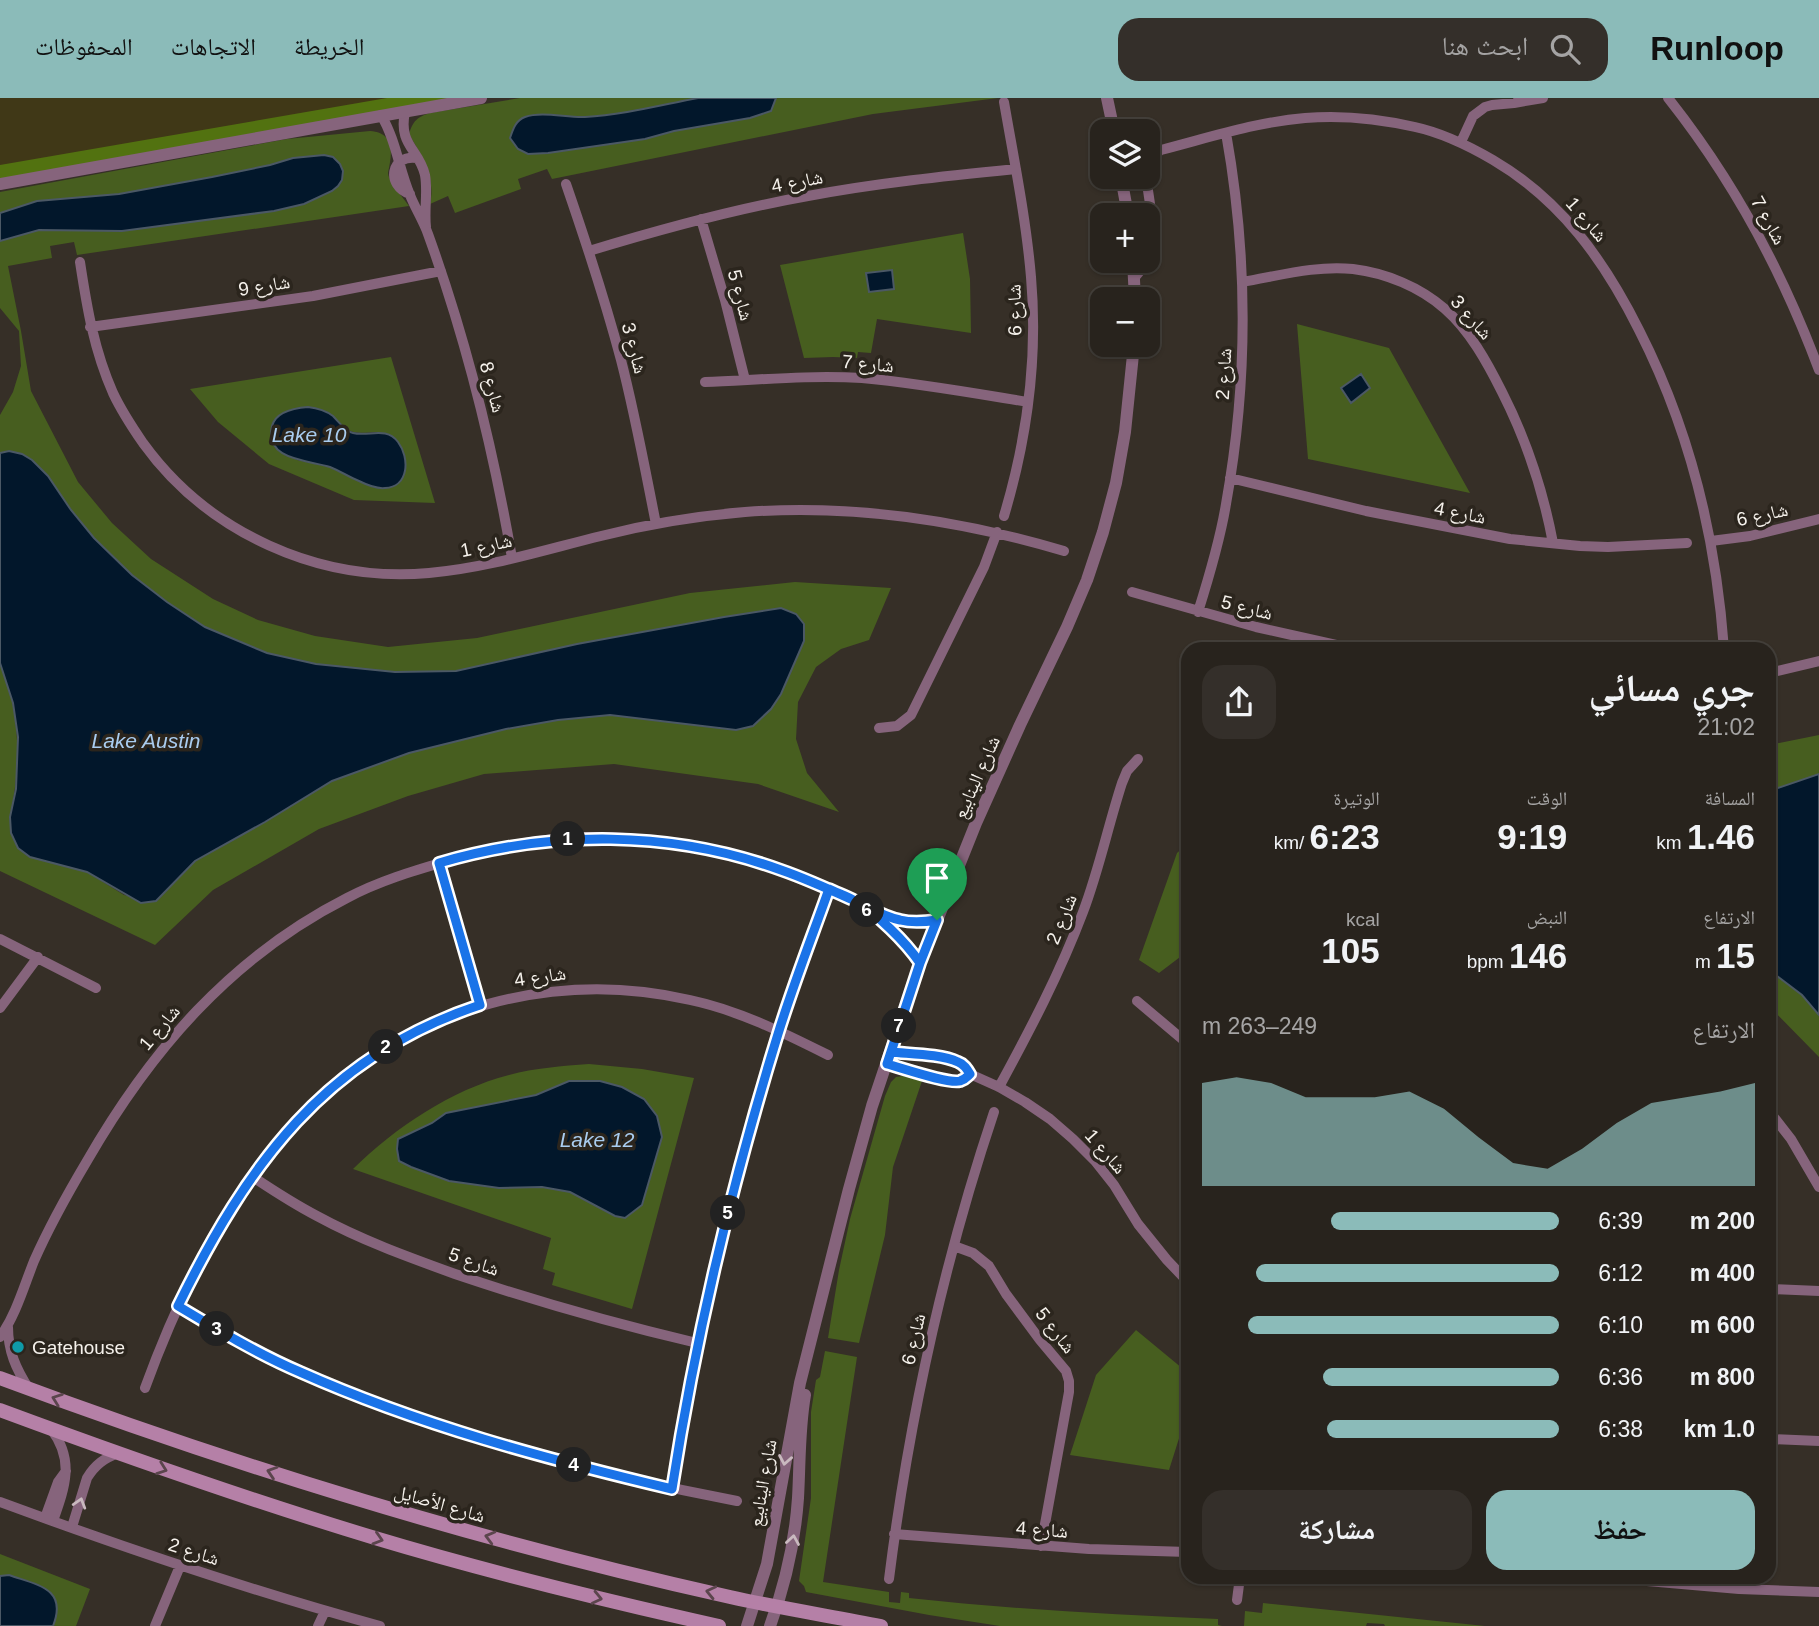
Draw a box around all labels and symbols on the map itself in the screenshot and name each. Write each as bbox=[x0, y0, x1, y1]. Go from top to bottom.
street label: شارع 4 bbox=[770, 166, 825, 198]
street label: شارع 7 bbox=[1746, 192, 1790, 249]
street label: شارع 1 bbox=[1561, 193, 1612, 246]
street label: شارع 5 bbox=[723, 267, 757, 323]
street label: شارع 9 bbox=[237, 271, 292, 301]
street label: شارع 6 bbox=[1004, 284, 1026, 336]
street label: شارع 3 bbox=[1446, 291, 1497, 344]
street label: شارع 3 bbox=[617, 320, 651, 376]
street label: شارع 2 bbox=[1212, 348, 1236, 401]
street label: شارع 7 bbox=[841, 351, 895, 377]
street label: شارع 8 bbox=[475, 359, 509, 415]
water label: Lake 10 bbox=[272, 423, 347, 446]
street label: شارع 4 bbox=[1432, 497, 1487, 529]
street label: شارع 6 bbox=[1734, 499, 1790, 531]
street label: شارع 1 bbox=[458, 530, 514, 562]
street label: شارع 5 bbox=[1219, 591, 1275, 625]
water label: Lake Austin bbox=[92, 729, 200, 752]
street label: شارع الينابيع bbox=[949, 733, 1006, 823]
pin: 1 bbox=[550, 822, 586, 856]
pin bbox=[907, 848, 967, 920]
street label: شارع 2 bbox=[1042, 891, 1082, 948]
pin: 6 bbox=[850, 892, 884, 928]
street label: شارع 4 bbox=[513, 962, 567, 992]
street label: شارع 1 bbox=[135, 1001, 185, 1055]
pin: 7 bbox=[881, 1009, 916, 1044]
pin: 2 bbox=[368, 1030, 404, 1065]
street label: شارع 1 bbox=[1080, 1125, 1131, 1178]
water label: Lake 12 bbox=[560, 1128, 635, 1151]
pin: 5 bbox=[710, 1196, 746, 1230]
street label: شارع 5 bbox=[446, 1243, 502, 1281]
street label: شارع 5 bbox=[1031, 1303, 1080, 1358]
street label: شارع 6 bbox=[897, 1311, 931, 1367]
pin: 3 bbox=[200, 1312, 234, 1346]
place label: Gatehouse bbox=[32, 1337, 125, 1358]
marker: Gatehouse bbox=[10, 1339, 26, 1355]
one-way arrow bbox=[51, 1393, 63, 1407]
street label: شارع الينابيع bbox=[744, 1438, 782, 1529]
pin: 4 bbox=[556, 1448, 592, 1482]
one-way arrow bbox=[778, 1454, 793, 1466]
one-way arrow bbox=[155, 1460, 167, 1474]
one-way arrow bbox=[266, 1466, 278, 1481]
street label: شارع الأصايل bbox=[392, 1481, 488, 1527]
one-way arrow bbox=[71, 1497, 86, 1509]
street label: شارع 4 bbox=[1015, 1517, 1069, 1543]
one-way arrow bbox=[372, 1530, 384, 1545]
one-way arrow bbox=[484, 1531, 496, 1545]
street label: شارع 2 bbox=[166, 1533, 222, 1570]
one-way arrow bbox=[785, 1534, 800, 1546]
one-way arrow bbox=[705, 1586, 717, 1600]
one-way arrow bbox=[591, 1590, 603, 1605]

